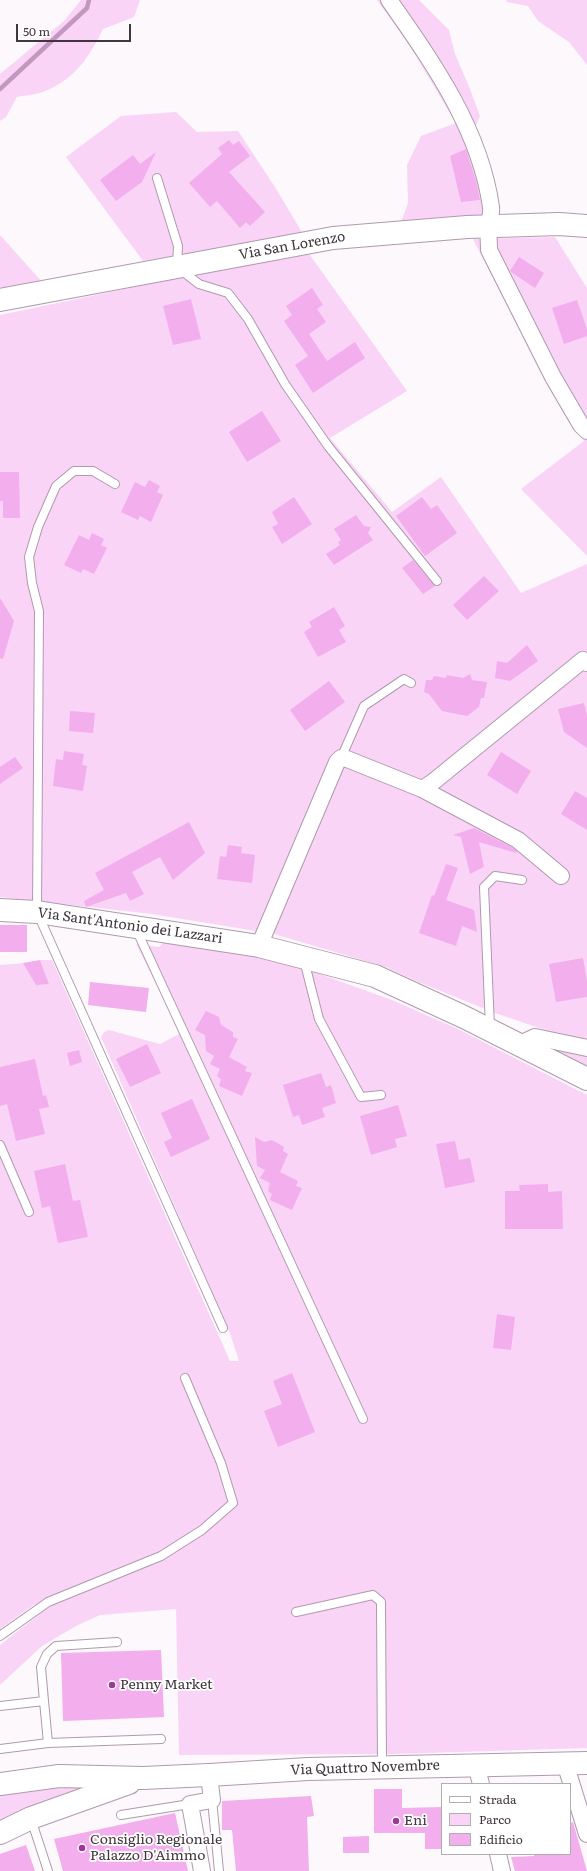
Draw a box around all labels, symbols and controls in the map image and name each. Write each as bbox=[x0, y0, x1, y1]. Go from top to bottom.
scale bar bbox=[18, 16, 133, 42]
text: 50 m bbox=[23, 22, 50, 40]
street label: Via San Lorenzo bbox=[238, 228, 346, 264]
street label: Via Sant'Antonio dei Lazzari bbox=[36, 905, 224, 947]
place label: Penny Market bbox=[120, 1677, 213, 1693]
marker: Penny Market bbox=[107, 1680, 117, 1690]
street label: Via Quattro Novembre bbox=[290, 1757, 440, 1779]
legend bbox=[441, 1783, 571, 1855]
text: Strada bbox=[479, 1790, 517, 1808]
text: Parco bbox=[479, 1810, 511, 1828]
place label: Eni bbox=[404, 1813, 427, 1829]
marker: Eni bbox=[391, 1816, 401, 1826]
text: Edificio bbox=[479, 1830, 523, 1848]
place label: Consiglio Regionale Palazzo D'Aimmo bbox=[90, 1832, 222, 1864]
marker: Consiglio Regionale Palazzo D'Aimmo bbox=[77, 1843, 87, 1853]

